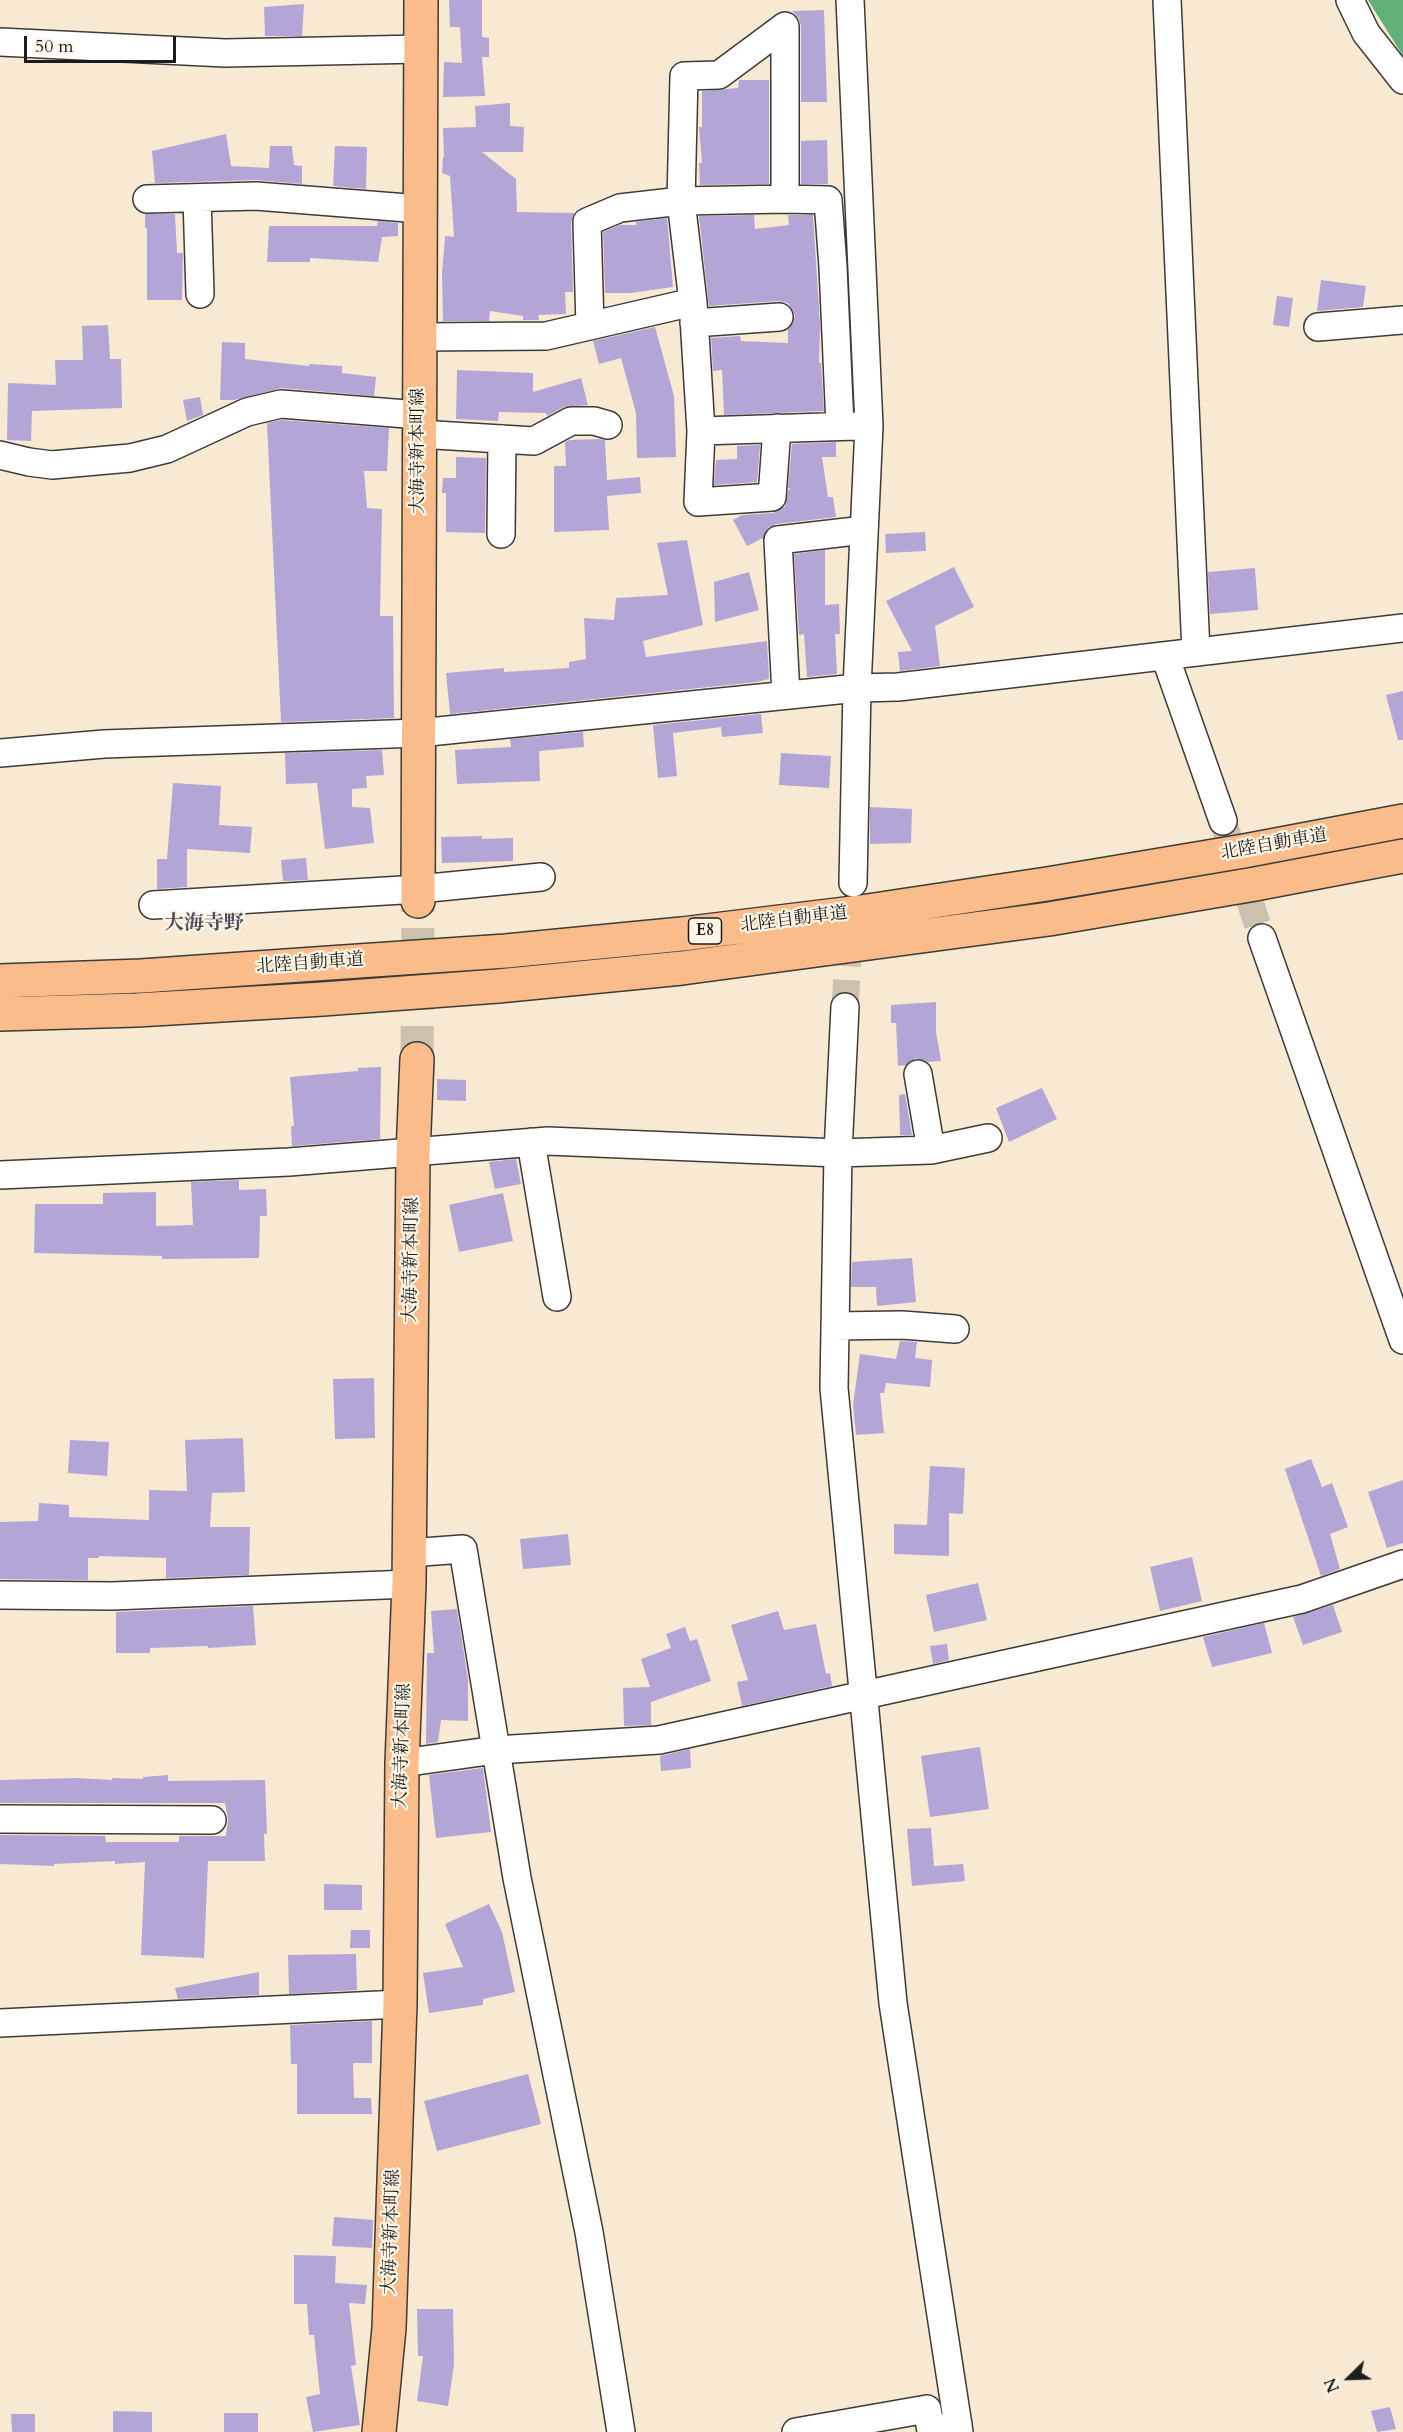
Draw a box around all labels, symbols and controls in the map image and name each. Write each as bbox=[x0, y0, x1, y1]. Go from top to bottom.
scale bar bbox=[27, 24, 178, 62]
text: 50 m bbox=[35, 34, 74, 59]
street label: 大海寺新本町線 bbox=[408, 388, 430, 514]
street label: 北陸自動車道 bbox=[1219, 825, 1329, 865]
street label: 北陸自動車道 bbox=[739, 903, 849, 937]
district label: 大海寺野 bbox=[164, 912, 244, 936]
road number: E8 bbox=[688, 918, 722, 944]
street label: 北陸自動車道 bbox=[255, 949, 365, 979]
street label: 大海寺新本町線 bbox=[400, 1197, 424, 1323]
street label: 大海寺新本町線 bbox=[390, 1683, 416, 1809]
street label: 大海寺新本町線 bbox=[379, 2169, 405, 2295]
north arrow bbox=[1319, 2348, 1379, 2408]
text: N bbox=[1320, 2374, 1345, 2396]

